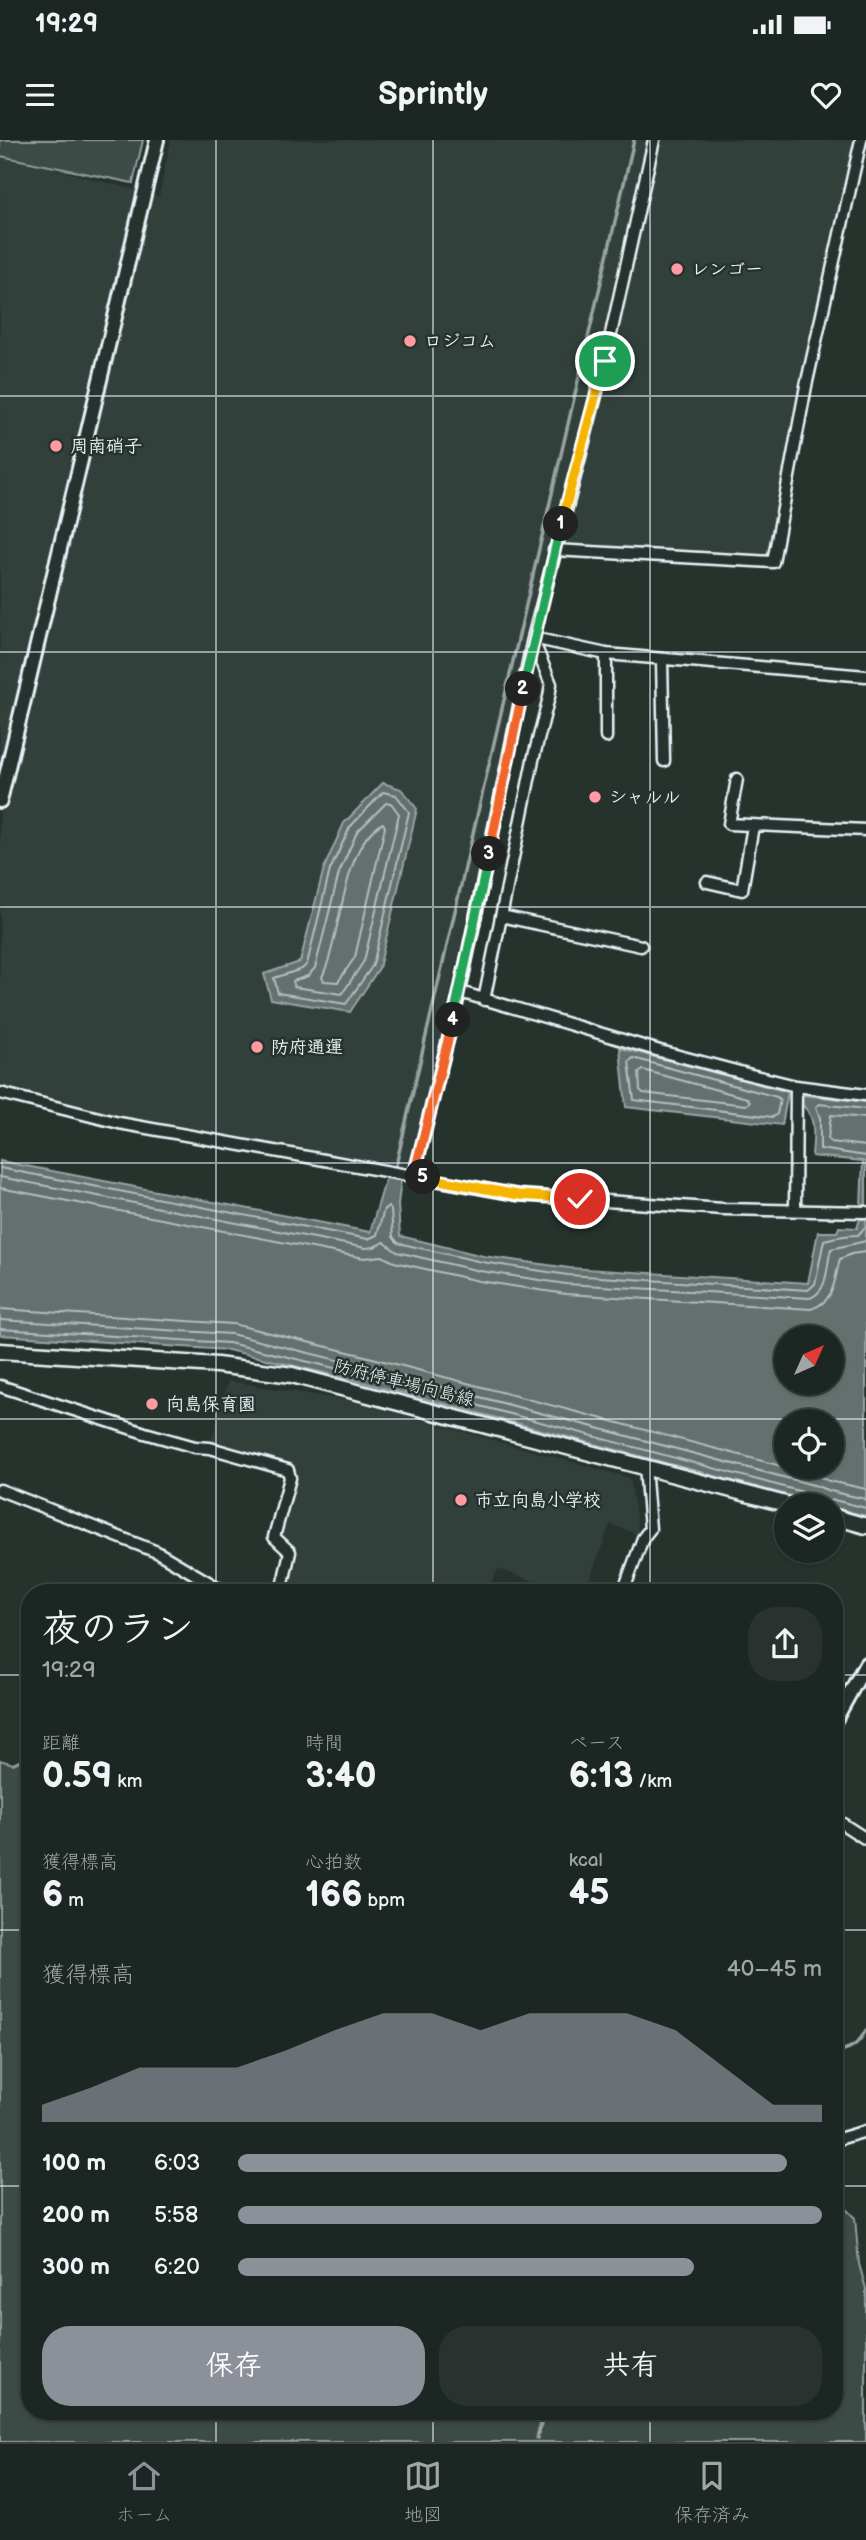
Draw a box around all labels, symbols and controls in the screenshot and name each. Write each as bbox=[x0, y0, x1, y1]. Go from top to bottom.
text: 19:29 bbox=[35, 9, 98, 40]
text: Sprintly bbox=[378, 75, 488, 114]
icon: menu bbox=[21, 76, 59, 114]
icon: heart bbox=[807, 76, 845, 114]
place label: レンゴー bbox=[691, 259, 763, 280]
marker: レンゴー bbox=[669, 261, 685, 277]
place label: ロジコム bbox=[424, 331, 496, 352]
pin bbox=[575, 331, 635, 391]
marker: ロジコム bbox=[402, 333, 418, 349]
icon: arrive bbox=[586, 342, 624, 380]
place label: 周南硝子 bbox=[70, 436, 142, 457]
marker: 周南硝子 bbox=[48, 438, 64, 454]
pin: 1 bbox=[544, 506, 578, 542]
text: 1 bbox=[557, 512, 565, 535]
pin: 2 bbox=[505, 672, 540, 706]
text: 2 bbox=[517, 677, 528, 700]
place label: シャルル bbox=[609, 787, 680, 808]
marker: シャルル bbox=[587, 789, 603, 805]
pin: 3 bbox=[472, 836, 506, 872]
text: 3 bbox=[483, 842, 494, 865]
pin: 4 bbox=[435, 1002, 470, 1038]
text: 4 bbox=[447, 1008, 458, 1031]
place label: 防府通運 bbox=[271, 1037, 343, 1058]
marker: 防府通運 bbox=[249, 1039, 265, 1055]
pin: 5 bbox=[406, 1160, 440, 1194]
text: 5 bbox=[417, 1165, 428, 1188]
pin bbox=[550, 1169, 610, 1229]
icon: check bbox=[561, 1180, 599, 1218]
north arrow bbox=[774, 1325, 844, 1395]
map controls bbox=[774, 1325, 844, 1563]
street label: 防府停車場向島線 bbox=[332, 1355, 476, 1411]
place label: 向島保育園 bbox=[166, 1394, 256, 1415]
marker: 向島保育園 bbox=[144, 1396, 160, 1412]
button: locate bbox=[774, 1409, 844, 1479]
place label: 市立向島小学校 bbox=[475, 1490, 601, 1511]
marker: 市立向島小学校 bbox=[453, 1492, 469, 1508]
button: layers bbox=[774, 1493, 844, 1563]
text: 夜のラン bbox=[42, 1607, 194, 1652]
button: share bbox=[748, 1607, 822, 1681]
text: 19:29 bbox=[42, 1656, 96, 1684]
text: 距離 bbox=[42, 1732, 80, 1755]
text: 時間 bbox=[305, 1732, 343, 1755]
text: ペース bbox=[569, 1732, 625, 1755]
text: 0.59 bbox=[42, 1755, 112, 1798]
text: 3:40 bbox=[305, 1755, 377, 1798]
text: 6:13 bbox=[569, 1755, 633, 1798]
text: km bbox=[112, 1770, 142, 1793]
text: /km bbox=[633, 1770, 672, 1793]
text: kcal bbox=[569, 1849, 603, 1872]
text: 獲得標高 bbox=[42, 1851, 118, 1874]
text: 心拍数 bbox=[305, 1851, 362, 1874]
text: 45 bbox=[569, 1872, 609, 1915]
text: 6 bbox=[42, 1874, 63, 1917]
text: 166 bbox=[305, 1874, 362, 1917]
text: m bbox=[63, 1889, 84, 1912]
text: bpm bbox=[362, 1889, 405, 1912]
text: 40–45 m bbox=[727, 1955, 822, 1983]
text: 獲得標高 bbox=[42, 1961, 134, 1989]
text: 100 m bbox=[42, 2149, 106, 2177]
text: 6:03 bbox=[154, 2149, 200, 2177]
text: 200 m bbox=[42, 2201, 110, 2229]
text: 5:58 bbox=[154, 2201, 198, 2229]
text: 300 m bbox=[42, 2253, 110, 2281]
text: 6:20 bbox=[154, 2253, 200, 2281]
button: 保存 bbox=[42, 2326, 425, 2406]
button: 共有 bbox=[439, 2326, 822, 2406]
tab: ホーム bbox=[116, 2457, 172, 2527]
tab: 地図 bbox=[404, 2457, 442, 2527]
tab: 保存済み bbox=[674, 2457, 750, 2527]

